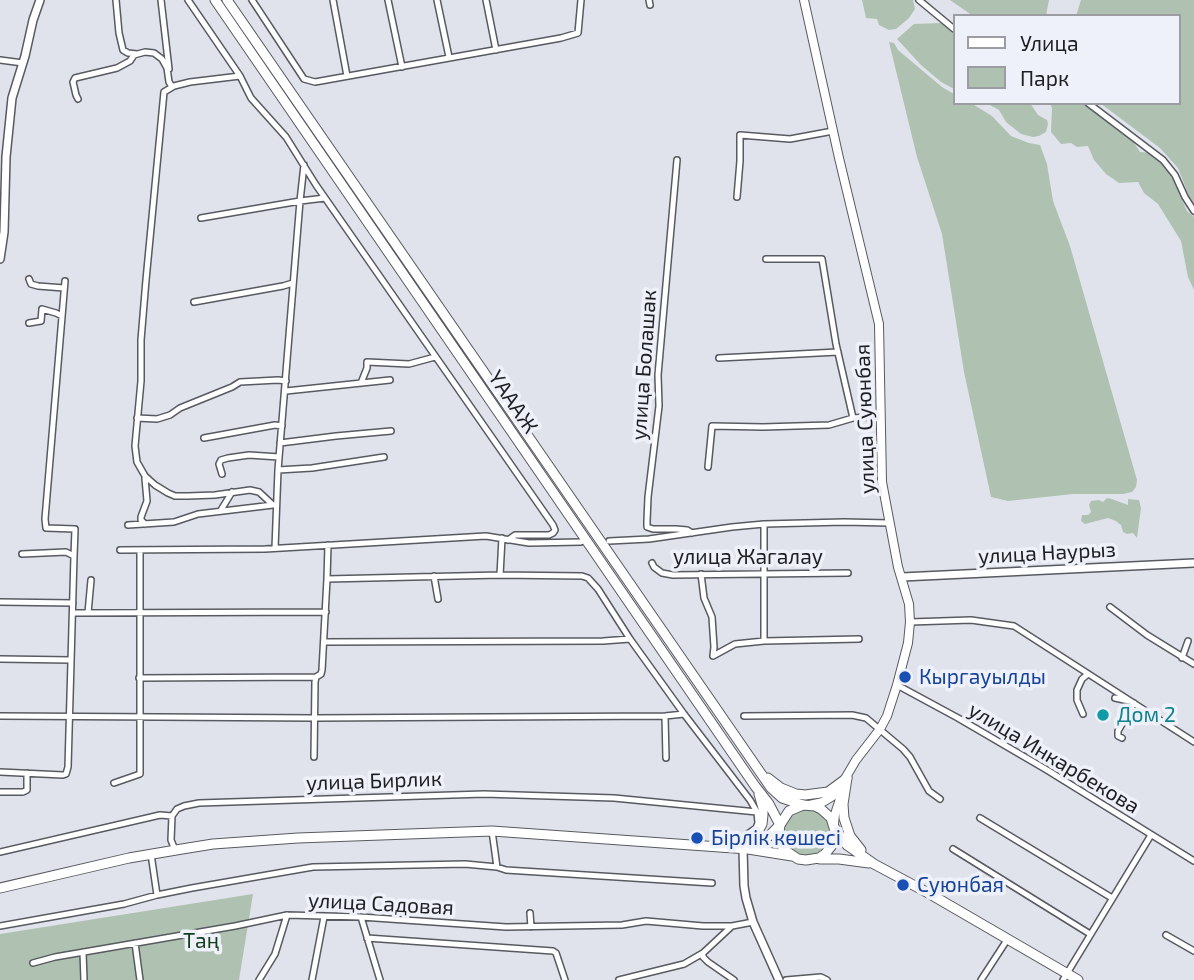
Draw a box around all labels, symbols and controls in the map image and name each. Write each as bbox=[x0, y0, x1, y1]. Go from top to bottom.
legend bbox=[953, 14, 1180, 105]
text: Улица bbox=[1020, 30, 1079, 55]
text: Парк bbox=[1020, 65, 1069, 90]
street label: улица Болашак bbox=[626, 289, 662, 441]
street label: улица Суюнбая bbox=[850, 343, 880, 495]
street label: ҮАААЖ bbox=[483, 366, 543, 438]
street label: улица Наурыз bbox=[977, 537, 1117, 569]
street label: улица Жагалау bbox=[673, 544, 823, 570]
place label: Кыргауылды bbox=[919, 664, 1046, 690]
marker: Кыргауылды bbox=[897, 669, 913, 685]
street label: улица Инкарбекова bbox=[964, 697, 1144, 819]
place label: Дом 2 bbox=[1117, 702, 1176, 728]
marker: Дом 2 bbox=[1095, 707, 1111, 723]
street label: улица Бирлик bbox=[306, 766, 442, 796]
place label: Бірлік көшесі bbox=[711, 825, 841, 851]
marker: Бірлік көшесі bbox=[689, 830, 705, 846]
place label: Суюнбая bbox=[917, 872, 1004, 898]
marker: Суюнбая bbox=[895, 877, 911, 893]
street label: улица Садовая bbox=[308, 888, 454, 920]
park label: Таң bbox=[183, 928, 219, 954]

